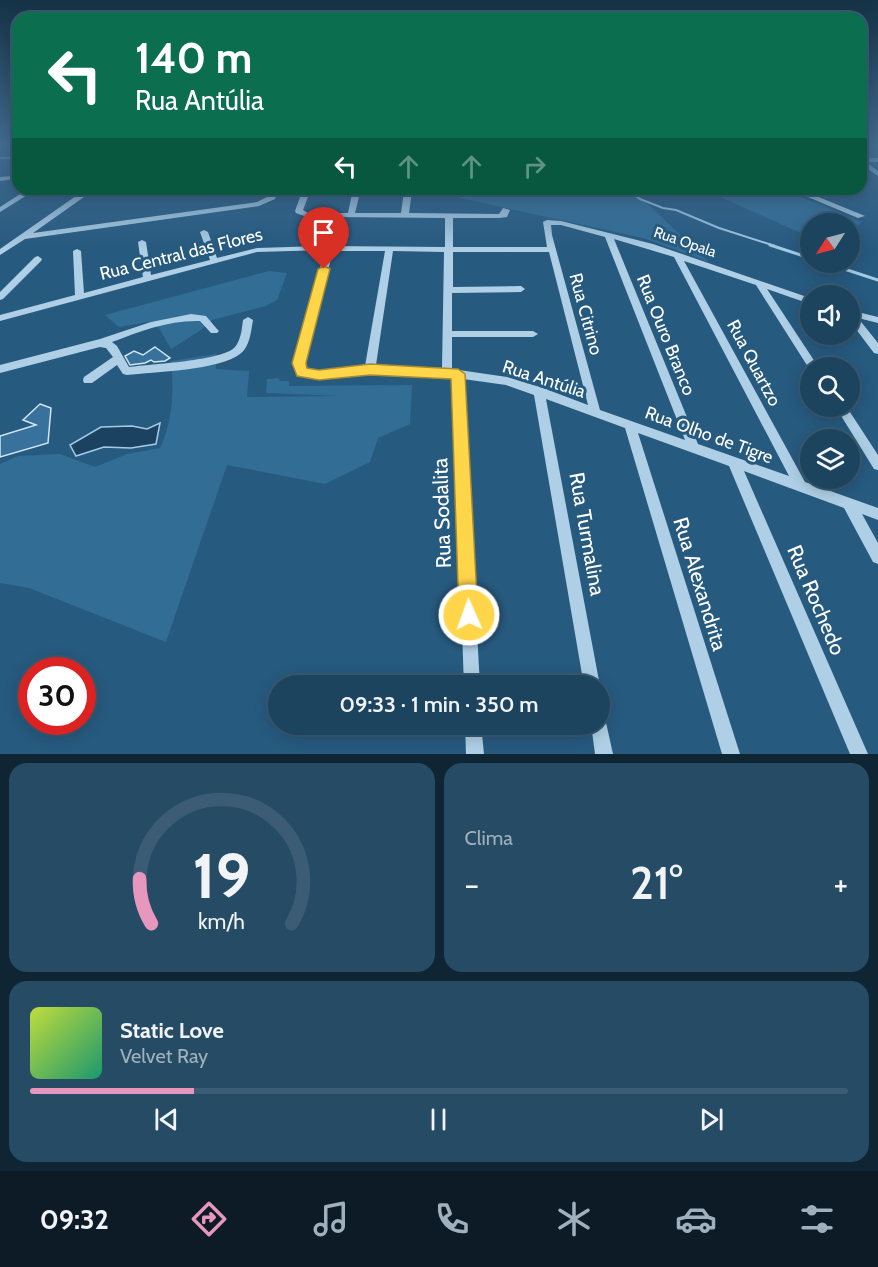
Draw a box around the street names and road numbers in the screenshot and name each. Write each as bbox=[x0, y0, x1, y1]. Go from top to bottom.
street label: Rua Central das Flores bbox=[97, 223, 265, 285]
street label: Rua Opala bbox=[651, 223, 719, 261]
street label: Rua Citrino bbox=[565, 271, 607, 357]
street label: Rua Ouro Branco bbox=[632, 271, 700, 399]
street label: Rua Quartzo bbox=[722, 316, 786, 410]
street label: Rua Antúlia bbox=[500, 355, 589, 403]
street label: Rua Olho de Tigre bbox=[642, 402, 776, 468]
street label: Rua Sodalita bbox=[427, 457, 456, 569]
street label: Rua Turmalina bbox=[564, 470, 611, 598]
street label: Rua Alexandrita bbox=[668, 514, 733, 654]
street label: Rua Rochedo bbox=[782, 541, 851, 659]

